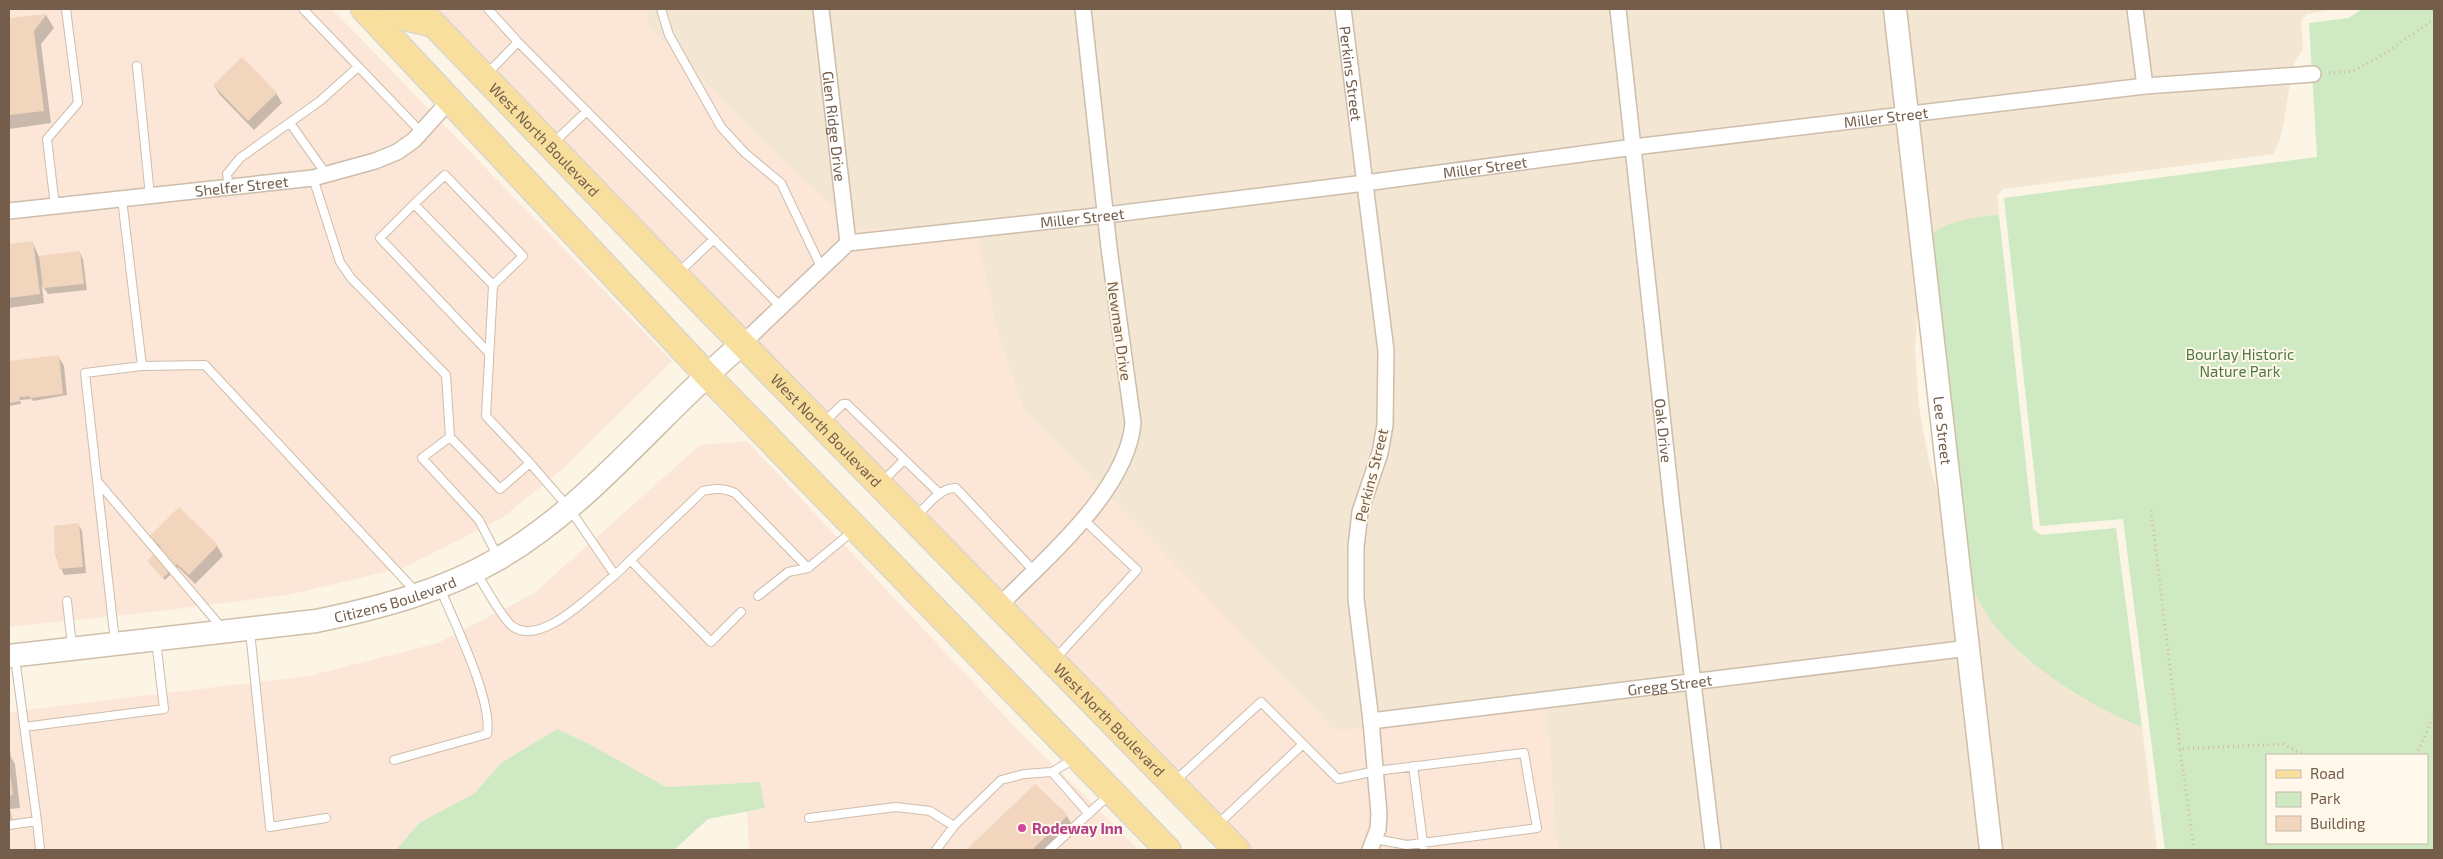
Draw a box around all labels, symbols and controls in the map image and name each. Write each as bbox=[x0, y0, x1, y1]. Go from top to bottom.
street label: Perkins Street bbox=[1336, 25, 1366, 122]
street label: Glen Ridge Drive bbox=[819, 70, 850, 182]
street label: West North Boulevard bbox=[486, 79, 604, 200]
street label: Miller Street bbox=[1843, 103, 1929, 131]
street label: Miller Street bbox=[1442, 152, 1528, 181]
street label: Shelfer Street bbox=[194, 172, 290, 200]
street label: Miller Street bbox=[1039, 204, 1126, 231]
street label: Newman Drive bbox=[1104, 280, 1136, 382]
park label: Bourlay Historic Nature Park bbox=[2186, 345, 2294, 380]
street label: West North Boulevard bbox=[767, 370, 886, 490]
street label: Lee Street bbox=[1930, 395, 1956, 466]
street label: Oak Drive bbox=[1651, 397, 1676, 464]
street label: Perkins Street bbox=[1351, 426, 1391, 524]
street label: Citizens Boulevard bbox=[332, 572, 459, 626]
street label: West North Boulevard bbox=[1050, 659, 1169, 780]
street label: Gregg Street bbox=[1626, 670, 1713, 699]
legend bbox=[2266, 754, 2428, 844]
text: Road bbox=[2310, 764, 2345, 782]
text: Park bbox=[2310, 789, 2341, 807]
text: Building bbox=[2310, 814, 2366, 832]
place label: Rodeway Inn bbox=[1032, 819, 1123, 838]
marker: Rodeway Inn bbox=[1016, 822, 1028, 834]

